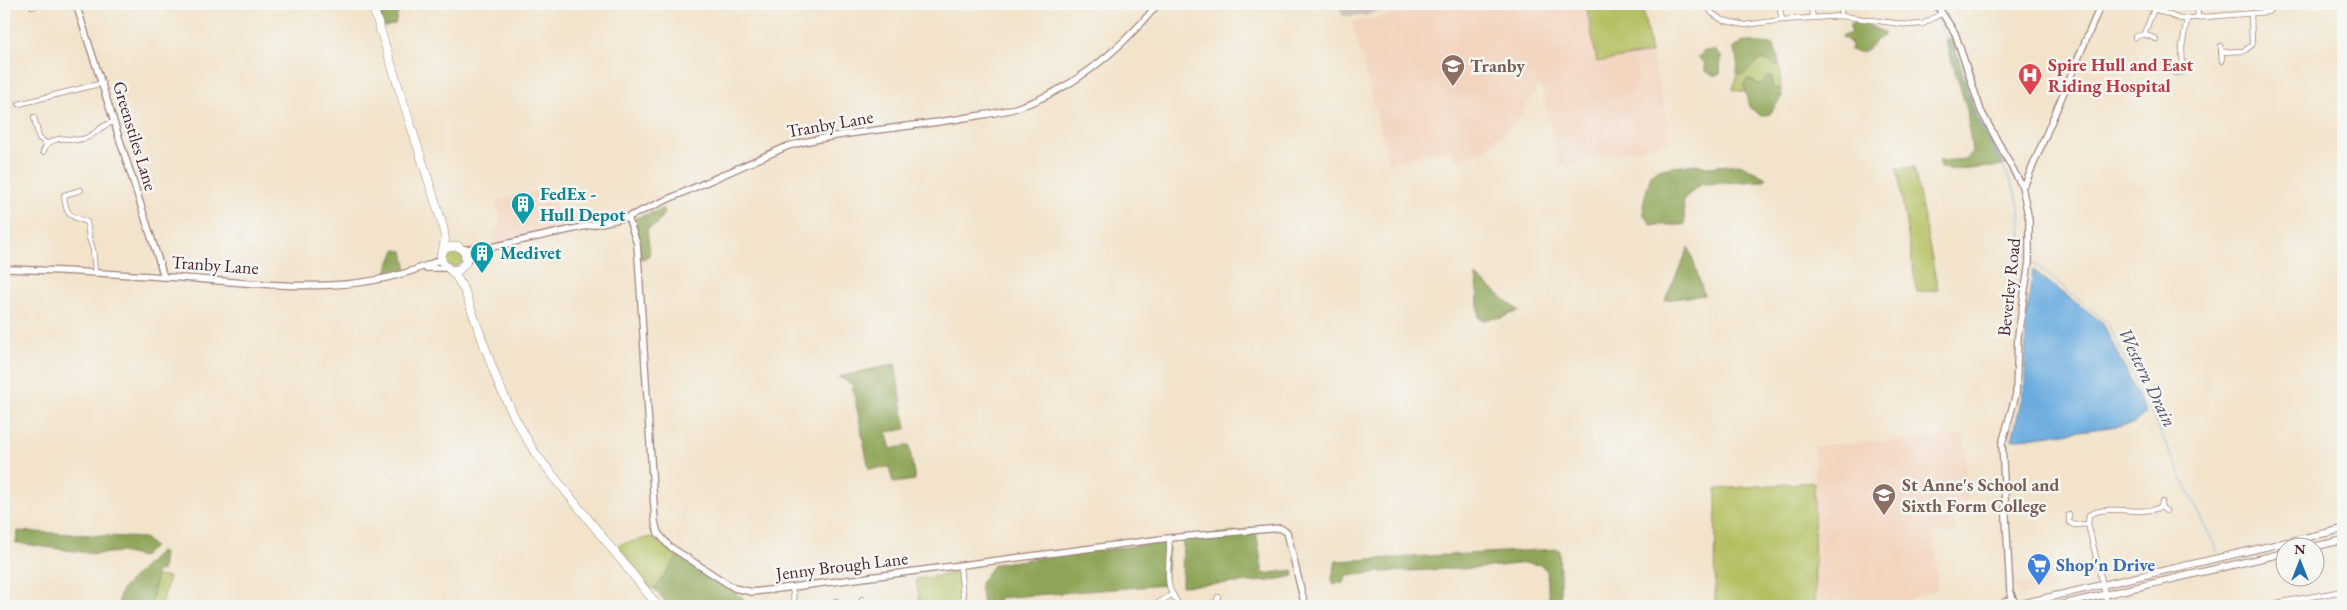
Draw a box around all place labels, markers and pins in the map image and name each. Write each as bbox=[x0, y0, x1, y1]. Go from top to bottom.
school or university icon: Tranby bbox=[1440, 53, 1466, 87]
place label: Spire Hull and East Riding Hospital bbox=[2048, 53, 2194, 97]
place label: Tranby bbox=[1470, 54, 1525, 77]
hospital icon: Spire Hull and East Riding Hospital bbox=[2017, 62, 2043, 96]
place label: FedEx - Hull Depot bbox=[540, 182, 626, 226]
building icon: FedEx - Hull Depot bbox=[510, 191, 536, 225]
building icon: Medivet bbox=[469, 240, 495, 274]
place label: Medivet bbox=[500, 241, 562, 264]
place label: St Anne's School and Sixth Form College bbox=[1902, 473, 2059, 517]
school or university icon: St Anne's School and Sixth Form College bbox=[1871, 482, 1897, 516]
supermarket icon: Shop'n Drive bbox=[2026, 552, 2052, 586]
place label: Shop'n Drive bbox=[2056, 553, 2156, 576]

